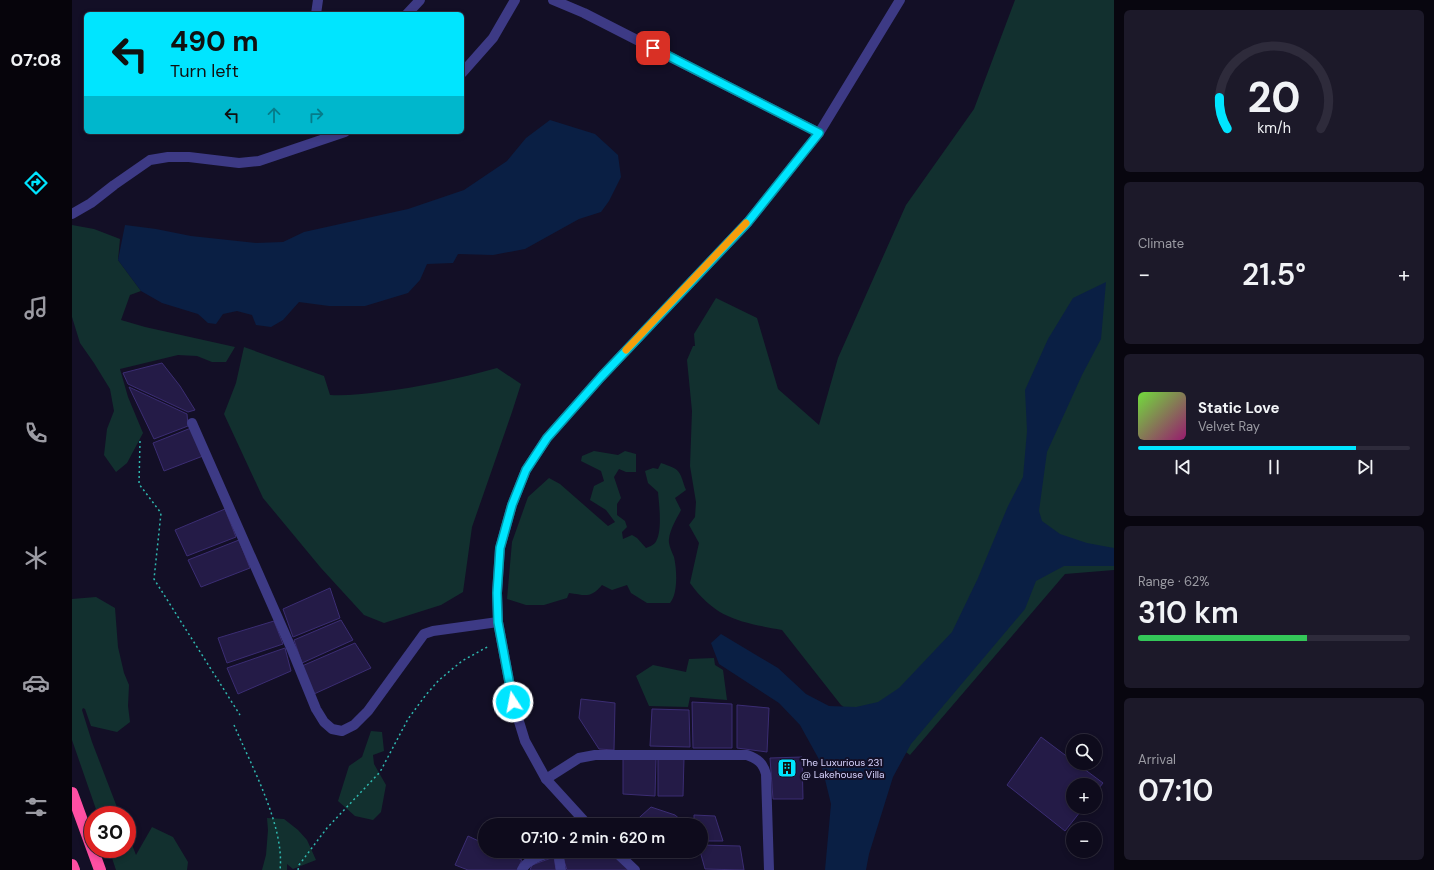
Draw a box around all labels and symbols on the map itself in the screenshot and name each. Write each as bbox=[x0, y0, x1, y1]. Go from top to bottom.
pin bbox=[636, 31, 670, 65]
position arrow bbox=[492, 681, 534, 723]
place label: The Luxurious 231 @ Lakehouse Villa bbox=[801, 756, 885, 781]
building icon: The Luxurious 231 @ Lakehouse Villa bbox=[776, 757, 798, 779]
speed limit sign: 30 bbox=[84, 806, 136, 858]

